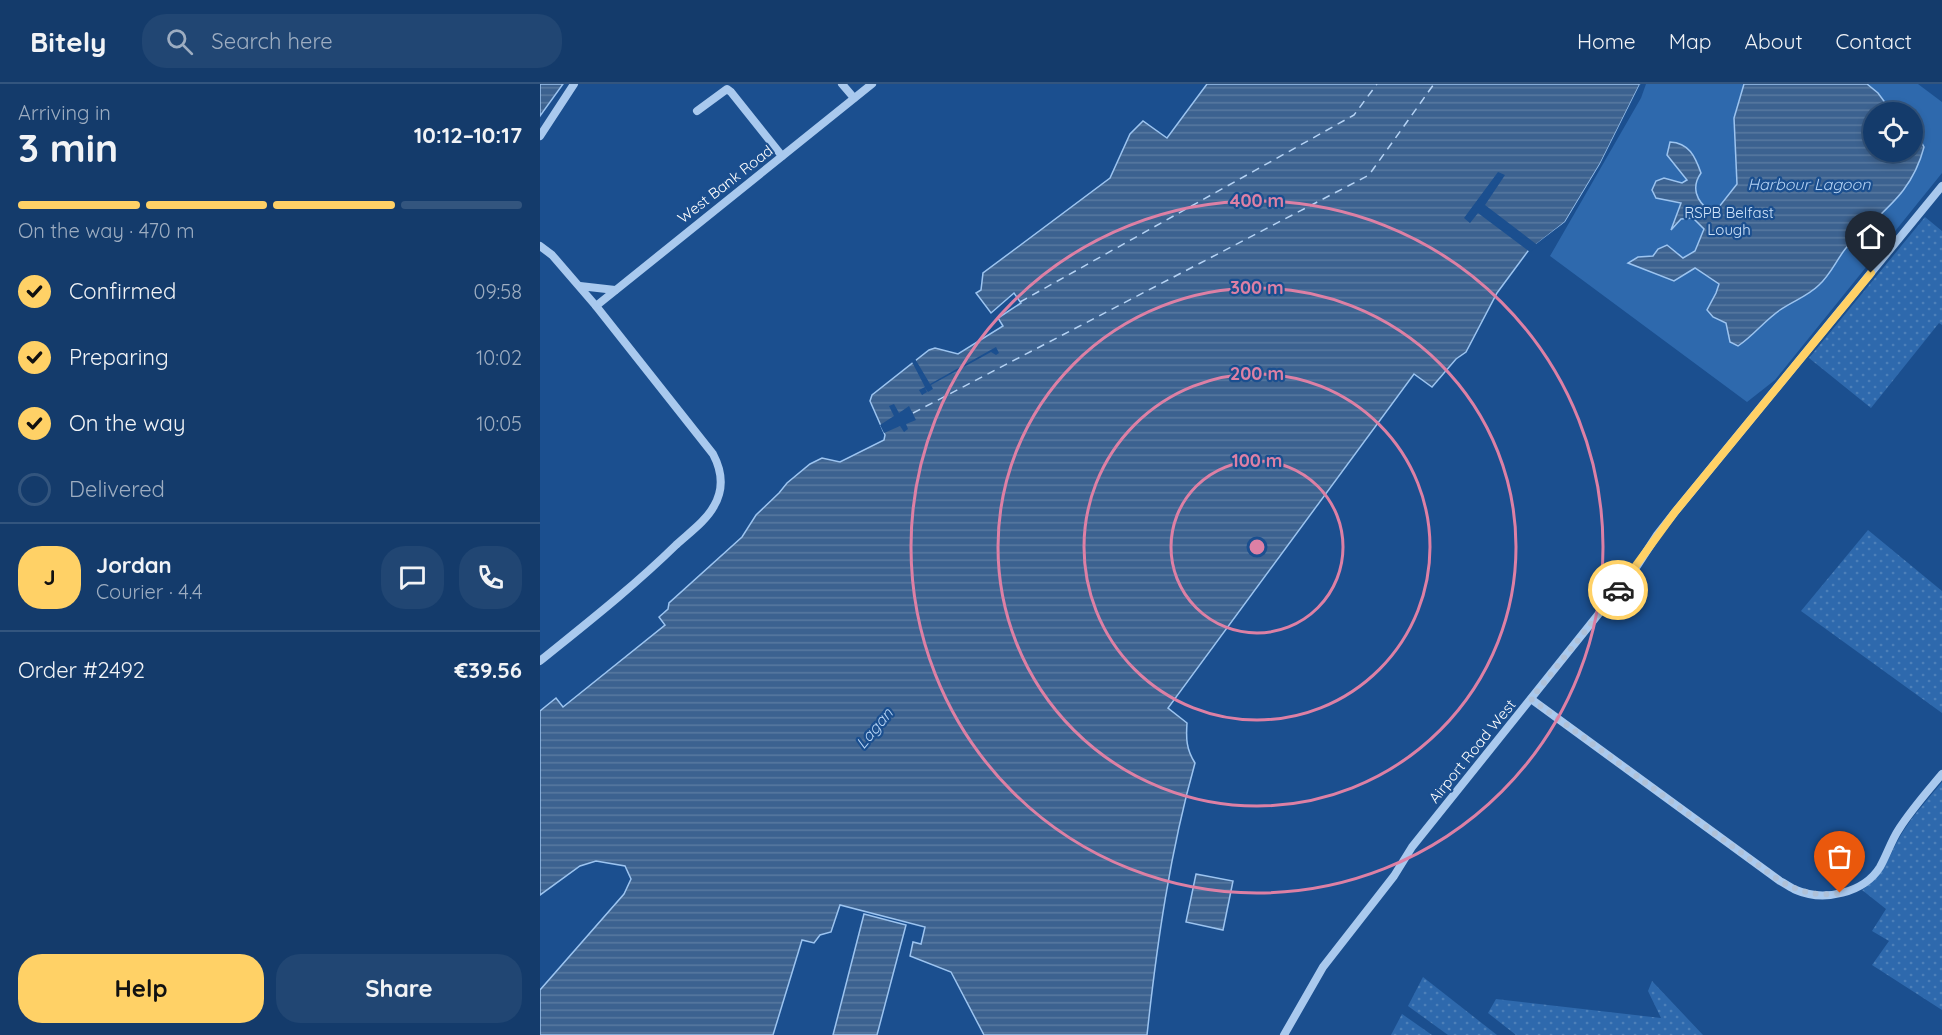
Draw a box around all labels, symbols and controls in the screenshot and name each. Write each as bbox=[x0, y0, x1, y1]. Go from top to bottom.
search box bbox=[142, 14, 562, 68]
text: Bitely bbox=[30, 24, 106, 59]
icon: search bbox=[163, 25, 196, 58]
text: Search here bbox=[211, 27, 333, 55]
text: Home bbox=[1577, 28, 1636, 54]
text: Map bbox=[1669, 28, 1712, 54]
text: About bbox=[1745, 28, 1803, 54]
text: Contact bbox=[1836, 28, 1912, 54]
text: Arriving in bbox=[18, 100, 111, 125]
map controls bbox=[1863, 102, 1923, 162]
button: locate bbox=[1863, 102, 1923, 162]
text: 10:12–10:17 bbox=[414, 121, 522, 149]
text: 3 min bbox=[18, 123, 118, 172]
street label: West Bank Road bbox=[674, 141, 776, 227]
water label: Harbour Lagoon bbox=[1748, 174, 1871, 194]
text: 400 m bbox=[1230, 189, 1284, 212]
park label: RSPB Belfast Lough bbox=[1684, 203, 1774, 239]
pin bbox=[1845, 211, 1896, 273]
text: On the way · 470 m bbox=[18, 218, 194, 243]
icon: home bbox=[1854, 220, 1887, 253]
icon: check bbox=[18, 275, 51, 308]
text: 300 m bbox=[1230, 276, 1284, 299]
text: Confirmed bbox=[69, 277, 176, 305]
text: 09:58 bbox=[474, 279, 522, 304]
icon: check bbox=[18, 341, 51, 374]
text: Preparing bbox=[69, 343, 169, 371]
text: 10:02 bbox=[476, 345, 522, 370]
text: 200 m bbox=[1230, 362, 1284, 385]
icon: check bbox=[18, 407, 51, 440]
text: On the way bbox=[69, 409, 185, 437]
text: 10:05 bbox=[476, 411, 522, 436]
text: 100 m bbox=[1232, 449, 1282, 472]
text: Delivered bbox=[69, 475, 165, 503]
centre of rings bbox=[1247, 537, 1267, 557]
button: chat bbox=[381, 546, 444, 609]
button: phone bbox=[459, 546, 522, 609]
text: Jordan bbox=[96, 551, 172, 579]
courier bbox=[1588, 560, 1648, 620]
text: J bbox=[43, 563, 56, 591]
icon: car bbox=[1602, 574, 1635, 607]
text: Courier · 4.4 bbox=[96, 579, 202, 604]
text: Order #2492 bbox=[18, 656, 145, 684]
text: €39.56 bbox=[454, 656, 522, 684]
street label: Airport Road West bbox=[1424, 695, 1520, 807]
water label: Lagan bbox=[851, 703, 897, 752]
pin bbox=[1814, 831, 1865, 893]
icon: bag bbox=[1823, 840, 1856, 873]
button: Help bbox=[18, 954, 264, 1023]
button: Share bbox=[276, 954, 522, 1023]

